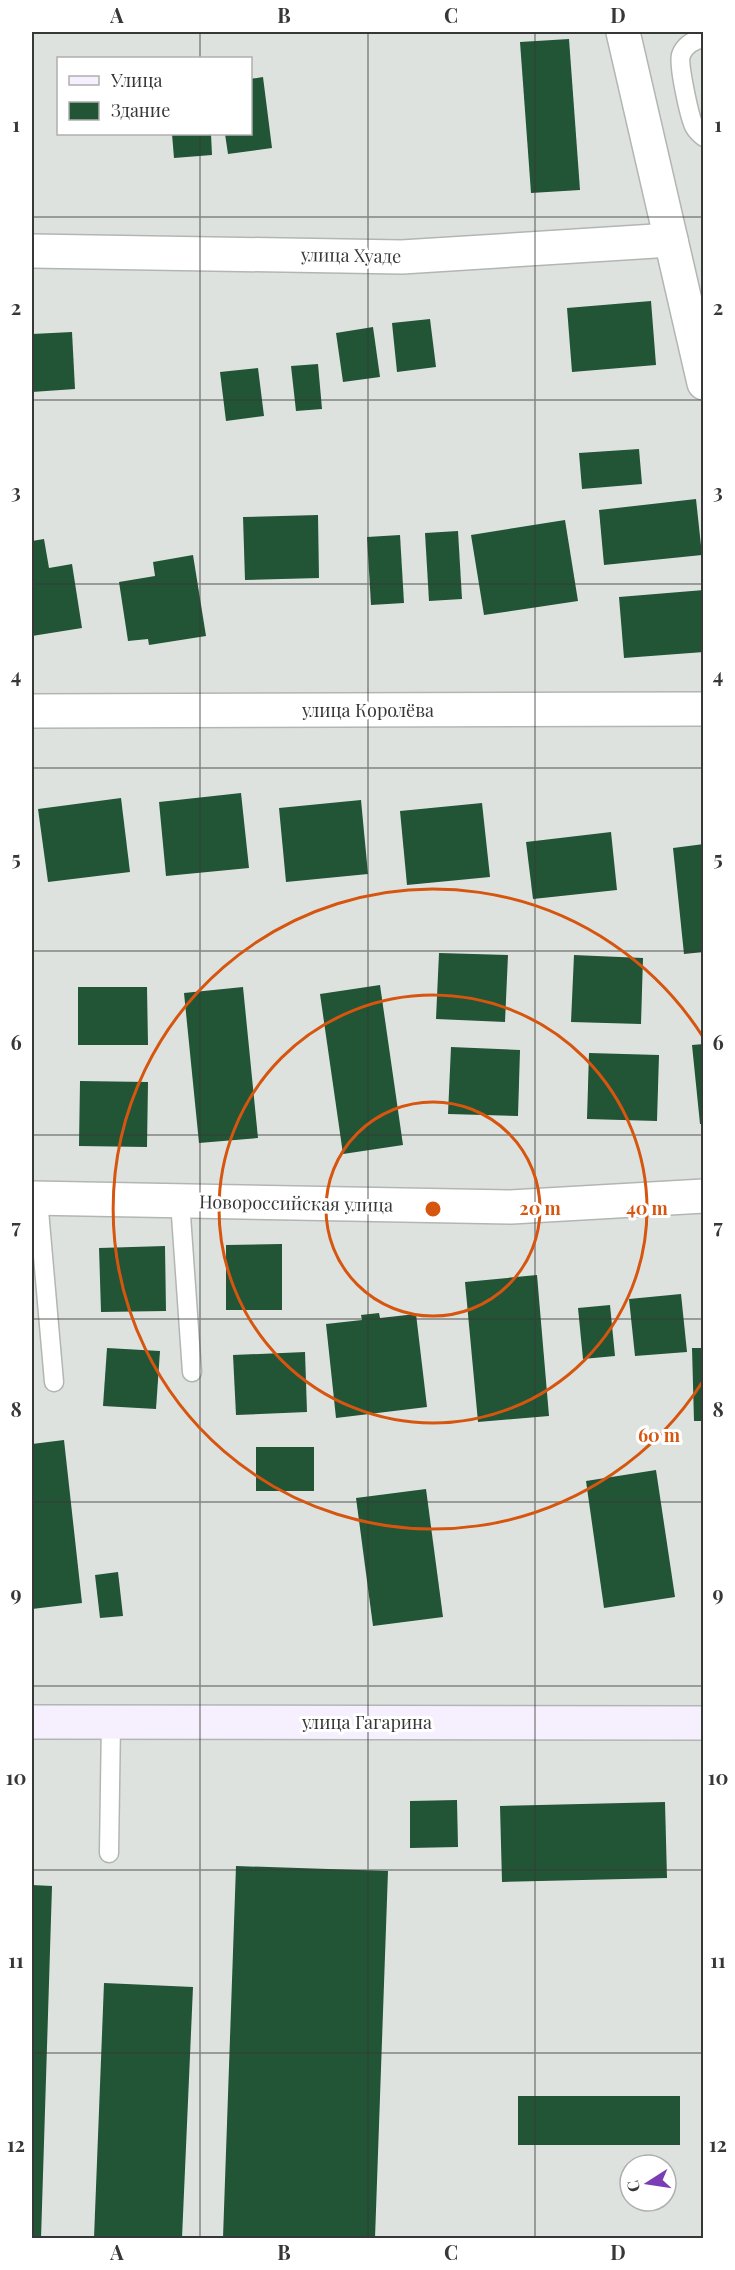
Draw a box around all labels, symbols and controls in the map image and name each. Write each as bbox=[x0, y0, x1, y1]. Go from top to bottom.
text: A bbox=[109, 1, 124, 28]
text: B bbox=[277, 1, 291, 28]
text: C bbox=[444, 1, 458, 28]
text: D bbox=[610, 1, 626, 28]
legend bbox=[57, 57, 252, 135]
text: Улица bbox=[110, 68, 162, 92]
text: Здание bbox=[111, 98, 170, 122]
text: 1 bbox=[12, 110, 20, 137]
text: 1 bbox=[714, 110, 722, 137]
street label: улица Хуаде bbox=[300, 242, 401, 268]
text: 2 bbox=[11, 293, 21, 320]
text: 2 bbox=[713, 293, 723, 320]
text: 3 bbox=[11, 477, 21, 504]
text: 3 bbox=[713, 477, 723, 504]
text: 4 bbox=[11, 661, 21, 688]
text: 4 bbox=[713, 661, 723, 688]
street label: улица Королёва bbox=[301, 698, 434, 722]
text: 5 bbox=[11, 844, 21, 871]
text: 5 bbox=[713, 844, 723, 871]
text: 6 bbox=[10, 1028, 22, 1055]
text: 6 bbox=[712, 1028, 724, 1055]
street label: Новороссийская улица bbox=[199, 1189, 393, 1217]
text: 20 m bbox=[519, 1196, 561, 1220]
text: 40 m bbox=[626, 1196, 669, 1220]
centre of rings bbox=[423, 1199, 443, 1219]
text: 7 bbox=[11, 1212, 21, 1239]
text: 7 bbox=[713, 1212, 723, 1239]
text: 8 bbox=[10, 1395, 22, 1422]
text: 8 bbox=[712, 1395, 724, 1422]
text: 60 m bbox=[638, 1423, 681, 1447]
text: 9 bbox=[10, 1579, 22, 1606]
text: 9 bbox=[712, 1579, 724, 1606]
street label: улица Гагарина bbox=[301, 1710, 432, 1734]
text: 10 bbox=[6, 1763, 26, 1790]
text: 10 bbox=[708, 1763, 728, 1790]
text: 11 bbox=[8, 1946, 24, 1973]
text: 11 bbox=[710, 1946, 726, 1973]
text: 12 bbox=[7, 2130, 25, 2157]
text: 12 bbox=[709, 2130, 727, 2157]
north arrow bbox=[618, 2153, 678, 2213]
text: С bbox=[621, 2179, 644, 2194]
text: A bbox=[109, 2238, 124, 2265]
text: B bbox=[277, 2238, 291, 2265]
text: C bbox=[444, 2238, 458, 2265]
text: D bbox=[610, 2238, 626, 2265]

